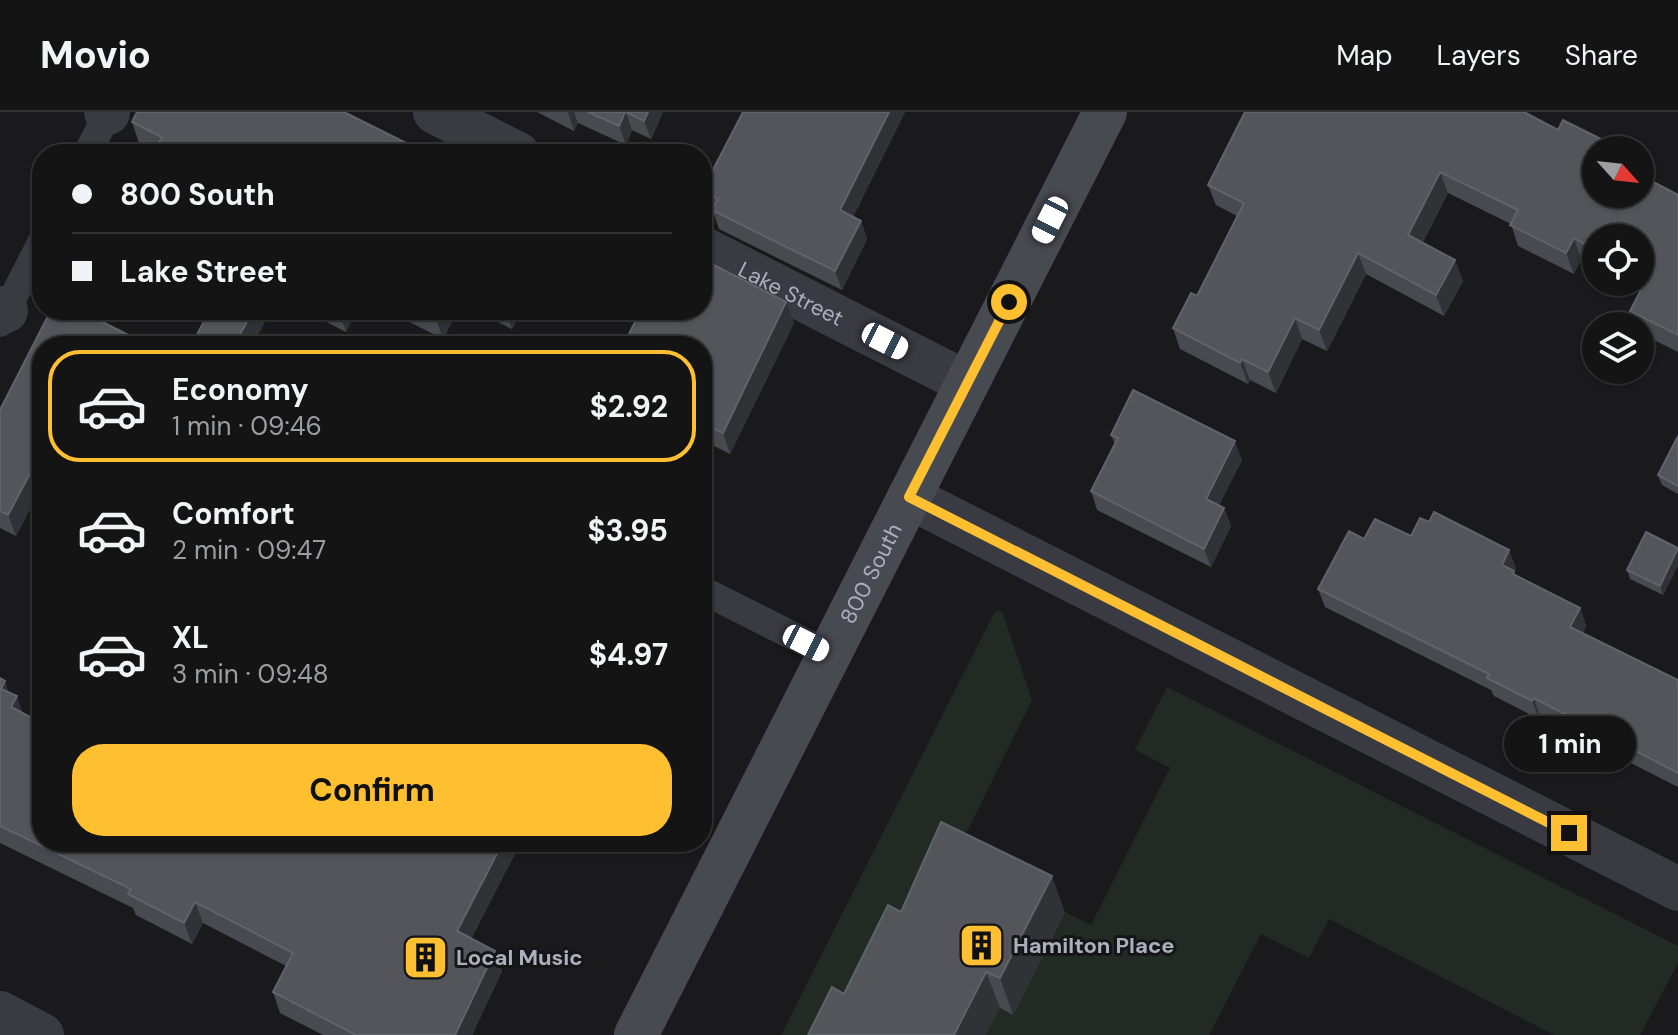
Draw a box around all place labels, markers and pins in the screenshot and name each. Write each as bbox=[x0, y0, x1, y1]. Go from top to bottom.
building icon: Hamilton Place bbox=[958, 921, 1006, 969]
place label: Hamilton Place bbox=[1013, 931, 1174, 960]
building icon: Local Music bbox=[401, 933, 449, 981]
place label: Local Music bbox=[456, 943, 583, 972]

